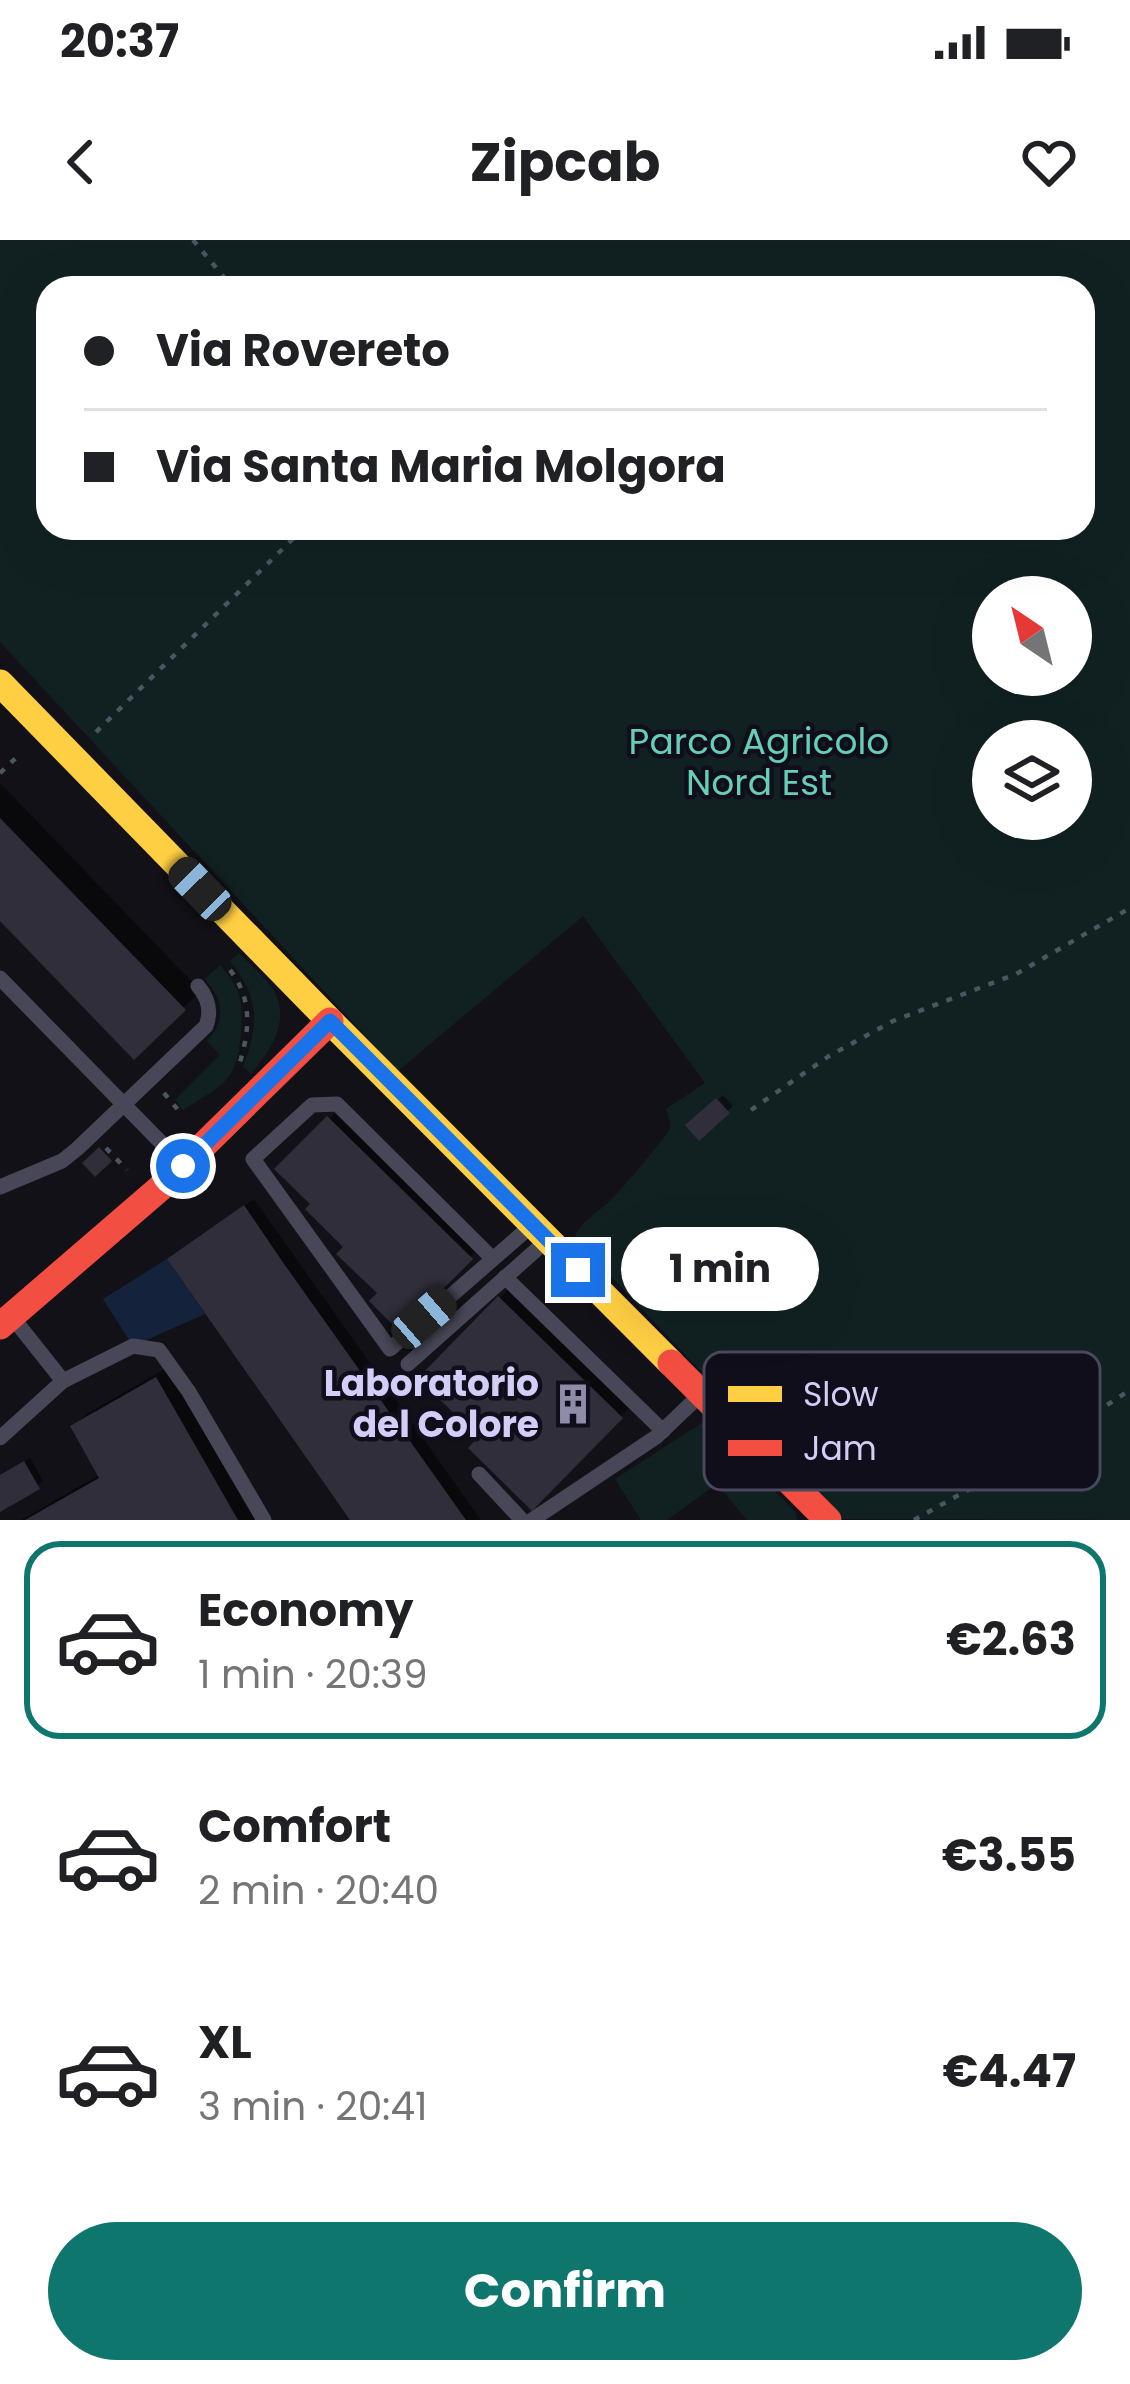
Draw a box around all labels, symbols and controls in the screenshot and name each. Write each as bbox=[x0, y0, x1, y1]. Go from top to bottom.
text: 20:37 bbox=[60, 10, 179, 73]
text: Zipcab bbox=[470, 124, 660, 200]
icon: back bbox=[48, 129, 114, 195]
icon: heart bbox=[1016, 129, 1082, 195]
text: Via Rovereto bbox=[156, 319, 450, 382]
text: Via Santa Maria Molgora bbox=[156, 435, 726, 498]
north arrow bbox=[972, 576, 1092, 696]
map controls bbox=[972, 576, 1092, 840]
park label: Parco Agricolo Nord Est bbox=[629, 716, 889, 808]
button: layers bbox=[972, 720, 1092, 840]
car bbox=[162, 851, 238, 927]
route start bbox=[156, 1139, 210, 1193]
callout: 1 min bbox=[620, 1228, 818, 1312]
text: 1 min bbox=[669, 1241, 771, 1296]
route end bbox=[551, 1243, 605, 1297]
car bbox=[385, 1281, 463, 1355]
legend bbox=[704, 1352, 1100, 1490]
place label: Laboratorio del Colore bbox=[324, 1358, 539, 1450]
text: Slow bbox=[803, 1371, 879, 1418]
building icon: Laboratorio del Colore bbox=[550, 1381, 596, 1427]
text: Jam bbox=[803, 1425, 877, 1472]
text: Economy bbox=[198, 1579, 413, 1642]
icon: car bbox=[54, 1586, 162, 1694]
text: €2.63 bbox=[946, 1608, 1076, 1671]
text: 1 min · 20:39 bbox=[198, 1647, 427, 1702]
text: Comfort bbox=[198, 1795, 391, 1858]
icon: car bbox=[54, 1802, 162, 1910]
text: €3.55 bbox=[942, 1824, 1076, 1887]
text: 2 min · 20:40 bbox=[198, 1863, 439, 1918]
text: XL bbox=[198, 2011, 252, 2074]
icon: car bbox=[54, 2018, 162, 2126]
text: €4.47 bbox=[942, 2040, 1076, 2103]
text: 3 min · 20:41 bbox=[198, 2079, 427, 2134]
button: Confirm bbox=[48, 2222, 1082, 2360]

